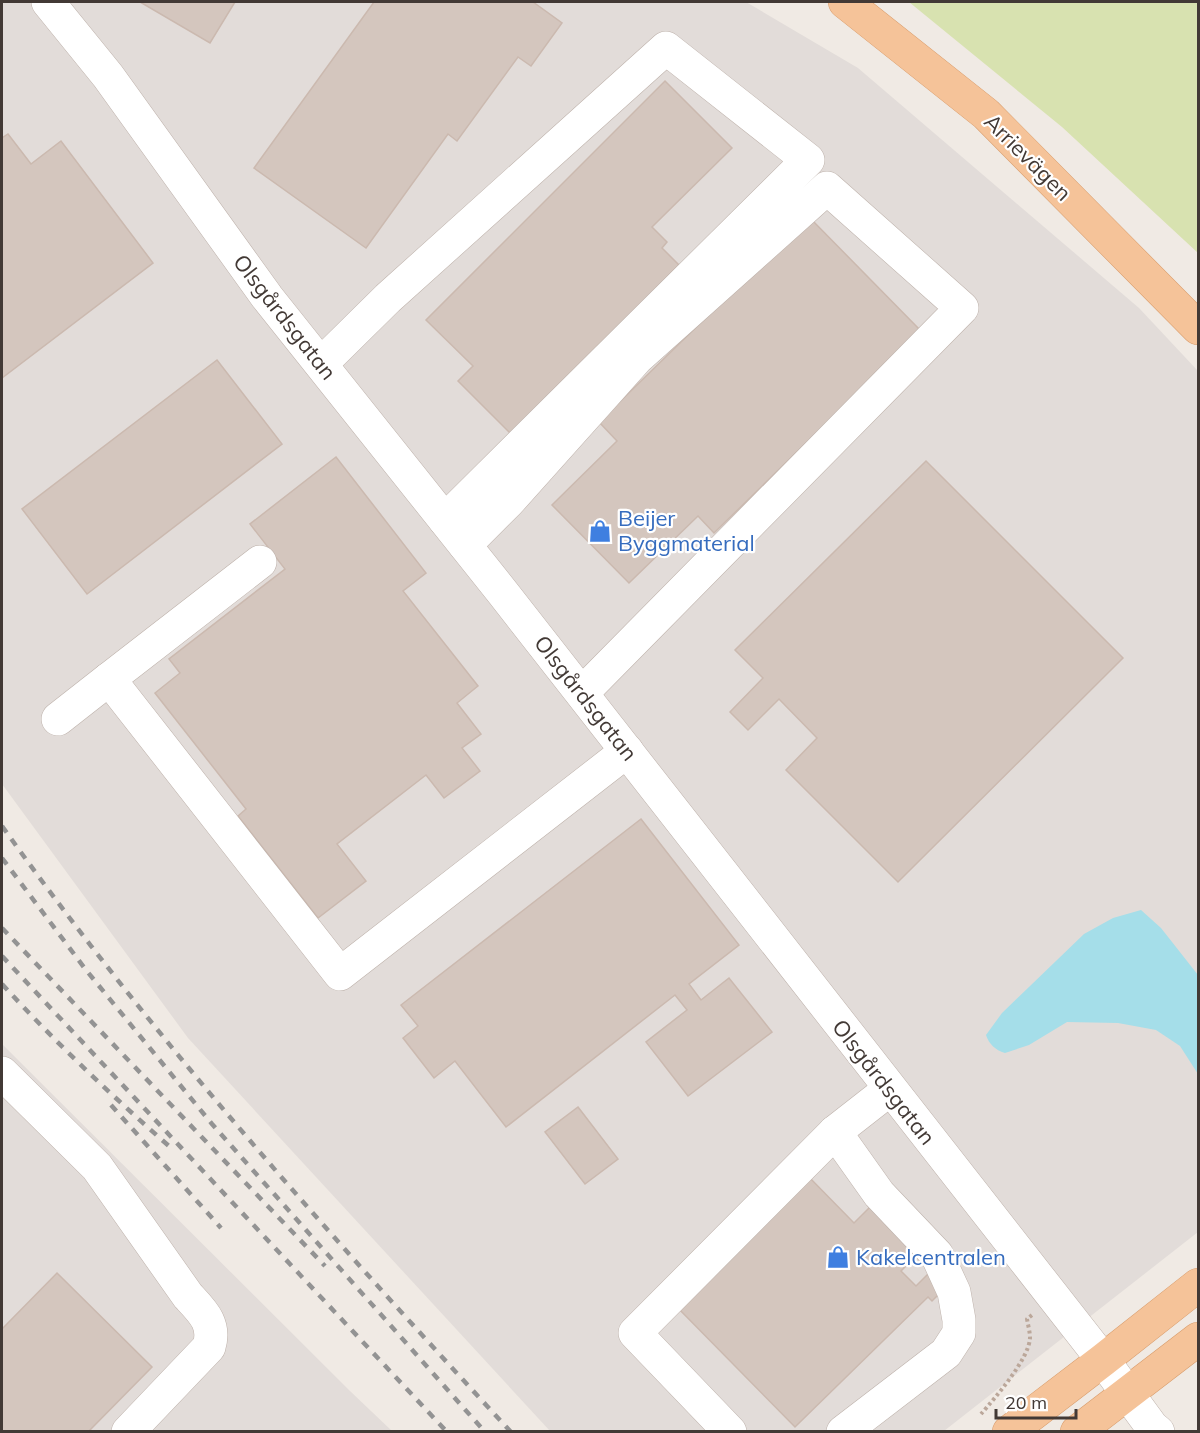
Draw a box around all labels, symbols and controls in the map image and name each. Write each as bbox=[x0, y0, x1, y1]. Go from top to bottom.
street label: Arrievägen bbox=[978, 107, 1078, 207]
street label: Olsgårdsgatan bbox=[227, 249, 343, 385]
place label: Beijer Byggmaterial bbox=[618, 504, 755, 557]
shop icon: Beijer Byggmaterial bbox=[587, 518, 613, 544]
street label: Olsgårdsgatan bbox=[528, 630, 644, 766]
street label: Olsgårdsgatan bbox=[826, 1014, 942, 1150]
place label: Kakelcentralen bbox=[856, 1243, 1006, 1271]
shop icon: Kakelcentralen bbox=[825, 1244, 851, 1270]
scale bar bbox=[996, 1382, 1076, 1420]
text: 20 m bbox=[1005, 1391, 1047, 1414]

